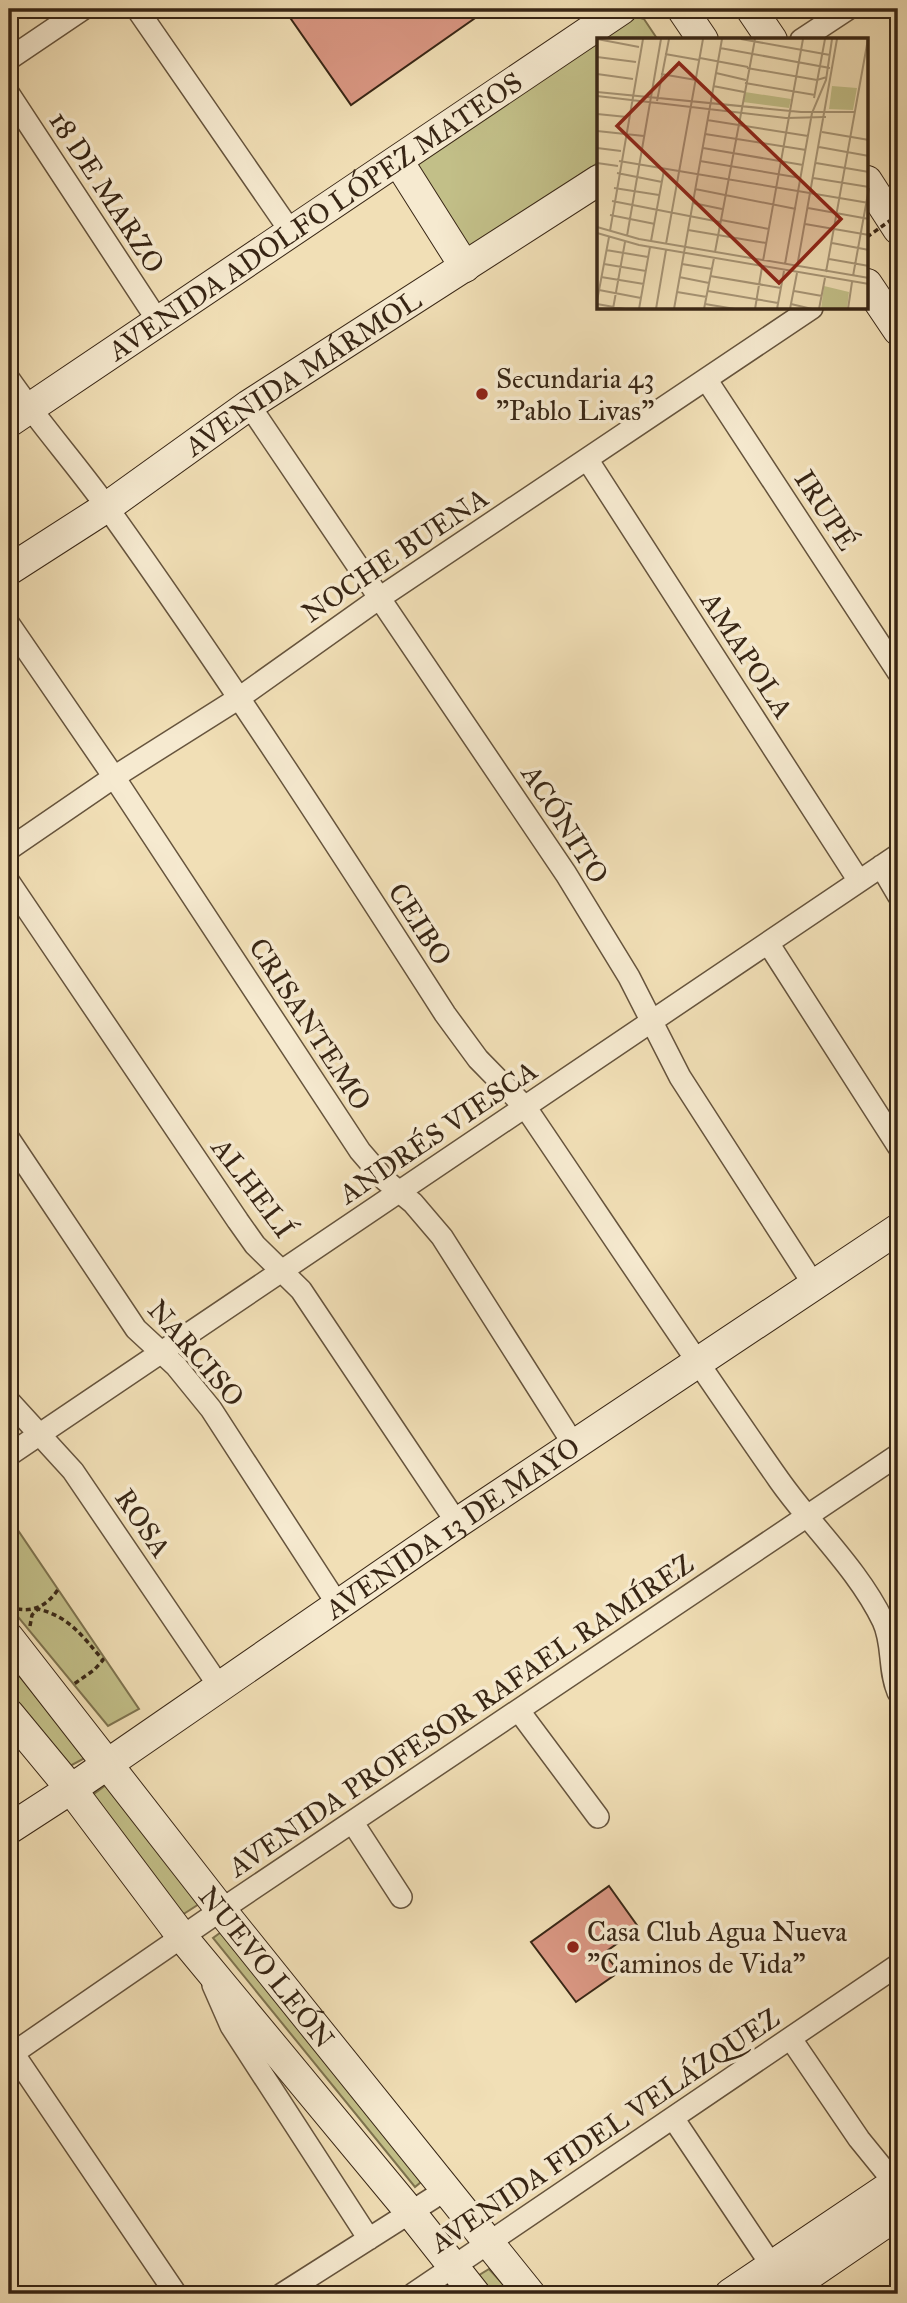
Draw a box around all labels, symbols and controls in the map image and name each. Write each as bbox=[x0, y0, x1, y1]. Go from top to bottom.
inset map bbox=[597, 38, 869, 310]
street label: AVENIDA ADOLFO LÓPEZ MATEOS bbox=[100, 64, 529, 368]
street label: 18 DE MARZO bbox=[42, 104, 172, 280]
street label: AVENIDA MÁRMOL bbox=[177, 282, 428, 464]
place label: Secundaria 43 "Pablo Livas" bbox=[496, 361, 654, 428]
marker: Secundaria 43 "Pablo Livas" bbox=[474, 386, 490, 402]
street label: IRUPÉ bbox=[787, 463, 865, 557]
street label: NOCHE BUENA bbox=[295, 480, 495, 630]
street label: AMAPOLA bbox=[693, 584, 801, 725]
street label: ACÓNITO bbox=[513, 757, 616, 890]
street label: CEIBO bbox=[381, 876, 459, 972]
street label: CRISANTEMO bbox=[241, 931, 379, 1117]
street label: ANDRÉS VIESCA bbox=[331, 1053, 544, 1212]
street label: ALHELÍ bbox=[203, 1130, 303, 1246]
street label: NARCISO bbox=[140, 1292, 252, 1414]
street label: AVENIDA 13 DE MAYO bbox=[317, 1429, 586, 1627]
street label: ROSA bbox=[107, 1482, 179, 1564]
street label: AVENIDA PROFESOR RAFAEL RAMÍREZ bbox=[221, 1546, 700, 1885]
street label: NUEVO LEÓN bbox=[191, 1879, 342, 2055]
place label: Casa Club Agua Nueva "Caminos de Vida" bbox=[587, 1914, 847, 1981]
marker: Casa Club Agua Nueva "Caminos de Vida" bbox=[565, 1939, 581, 1955]
street label: AVENIDA FIDEL VELÁZQUEZ bbox=[423, 2000, 786, 2261]

